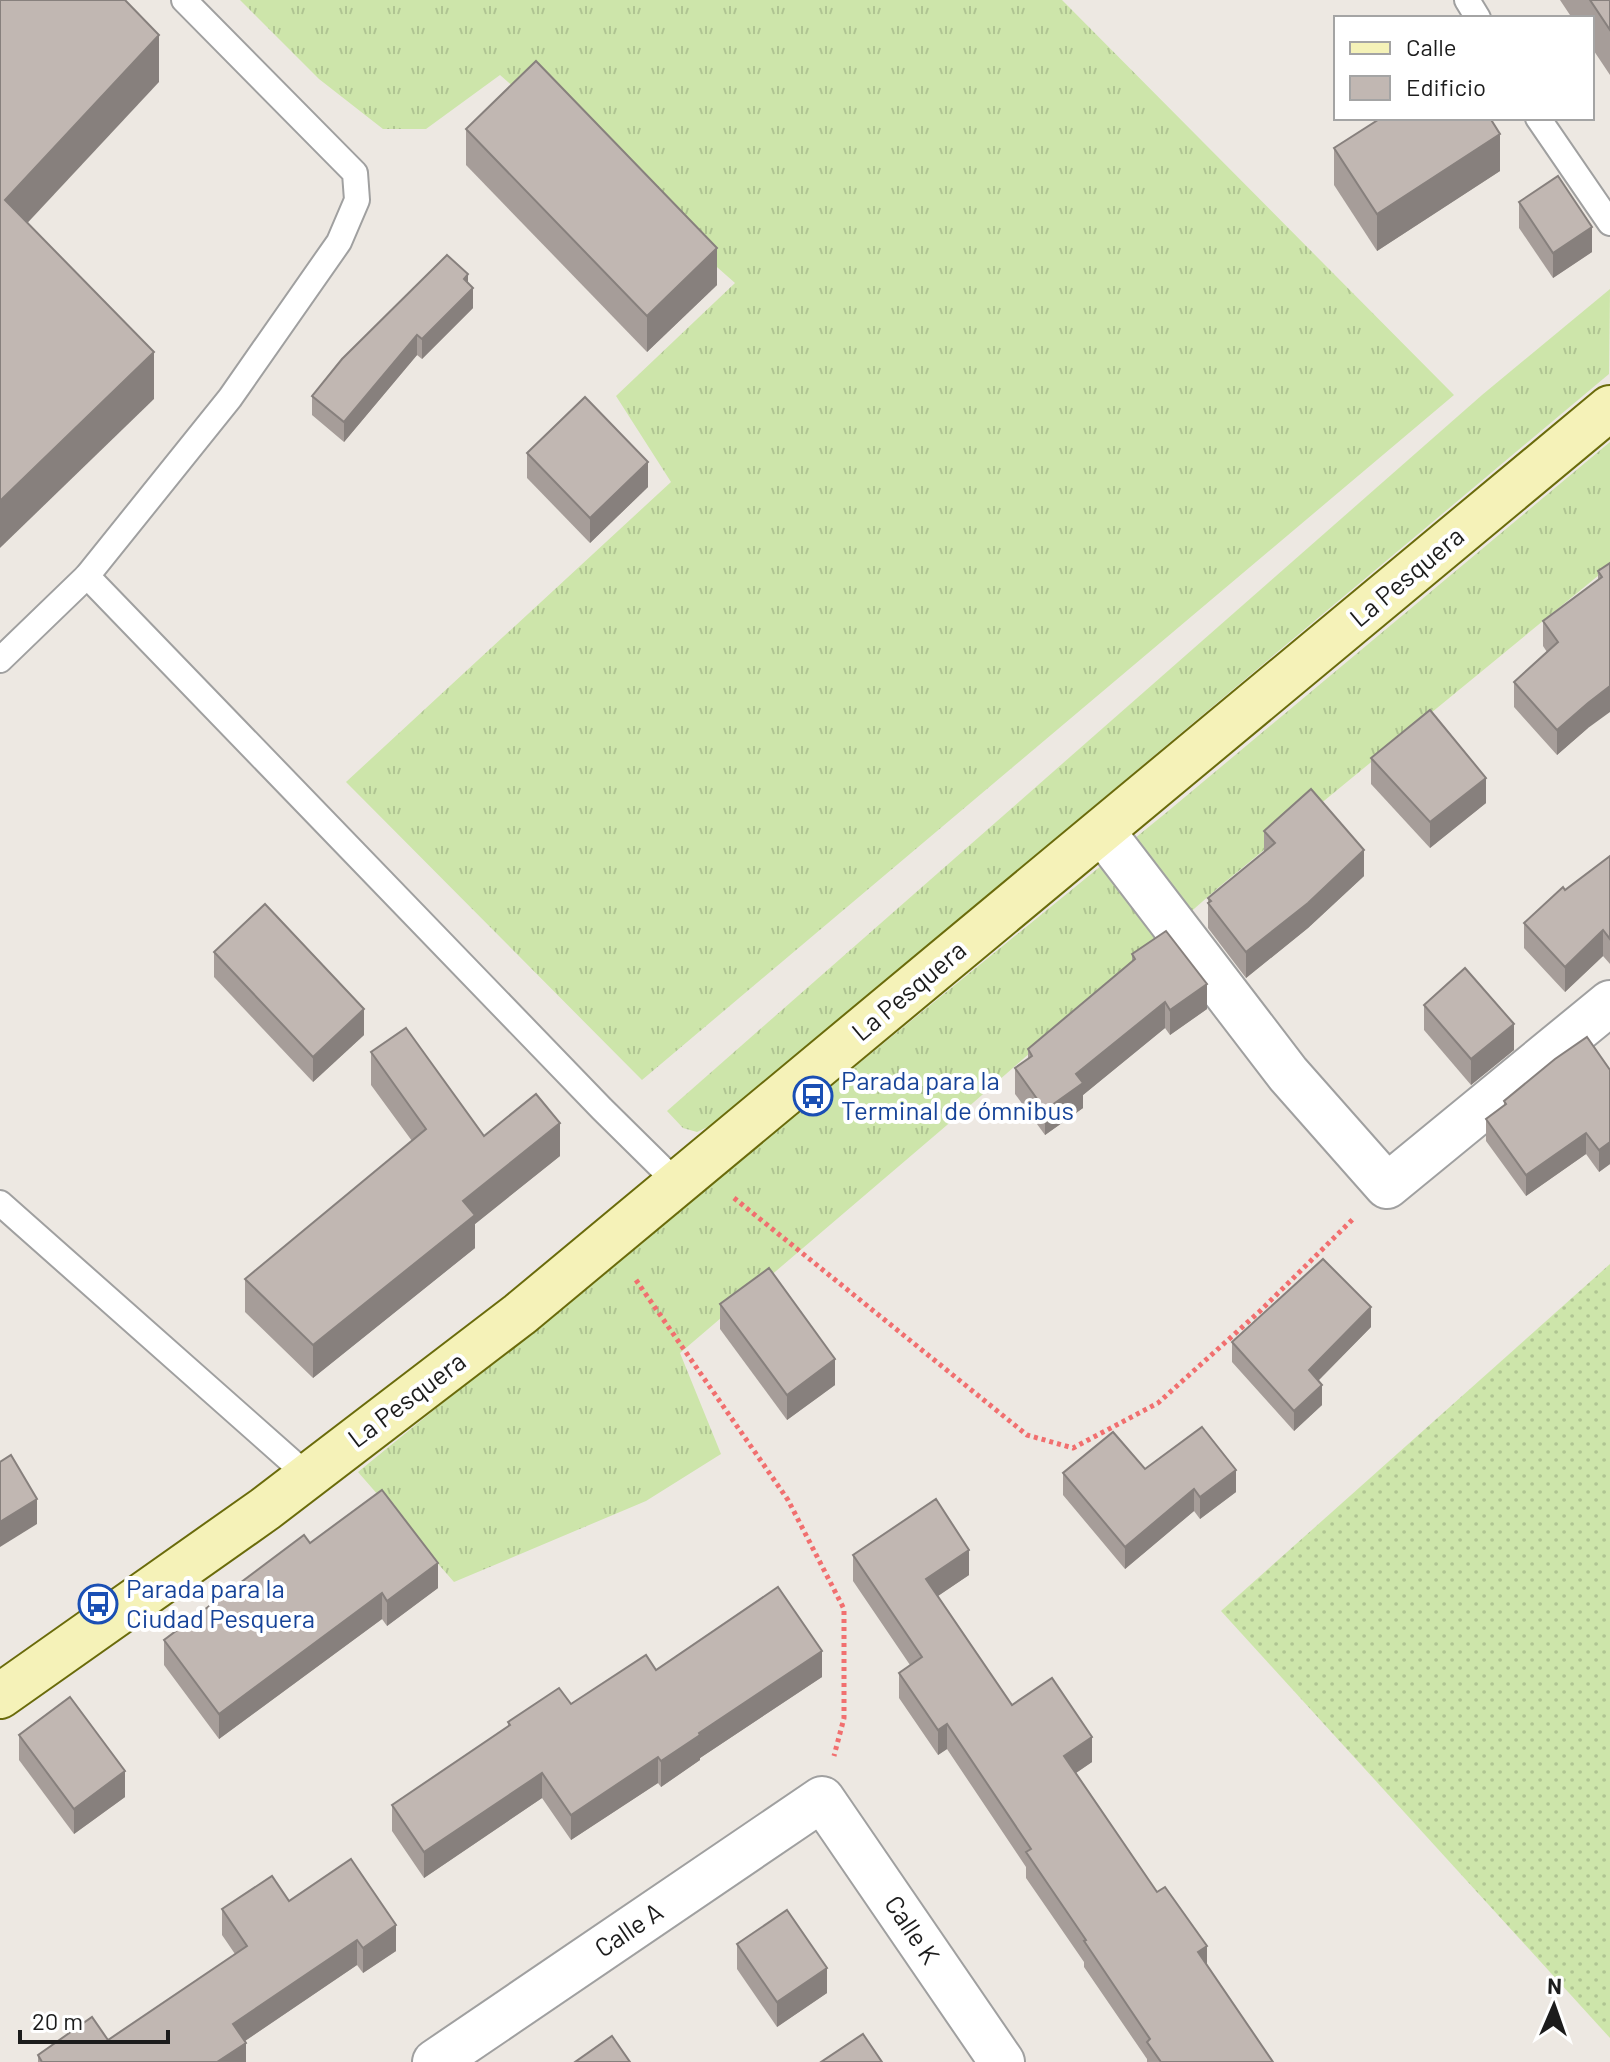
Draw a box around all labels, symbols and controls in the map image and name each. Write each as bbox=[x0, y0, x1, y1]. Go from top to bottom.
legend bbox=[1334, 16, 1594, 120]
text: Calle bbox=[1406, 32, 1457, 61]
text: Edificio bbox=[1406, 72, 1486, 101]
street label: La Pesquera bbox=[1343, 519, 1469, 632]
street label: La Pesquera bbox=[845, 933, 971, 1046]
place label: Parada para la Terminal de ómnibus bbox=[841, 1064, 1074, 1125]
bus stop icon: Parada para la Terminal de ómnibus bbox=[792, 1075, 834, 1117]
street label: La Pesquera bbox=[341, 1345, 471, 1453]
place label: Parada para la Ciudad Pesquera bbox=[126, 1572, 315, 1633]
bus stop icon: Parada para la Ciudad Pesquera bbox=[77, 1583, 119, 1625]
street label: Calle K bbox=[879, 1889, 947, 1969]
street label: Calle A bbox=[588, 1895, 668, 1963]
north arrow bbox=[1514, 1966, 1594, 2046]
text: N bbox=[1547, 1972, 1563, 1998]
scale bar bbox=[20, 1994, 168, 2044]
text: 20 m bbox=[32, 2006, 83, 2035]

